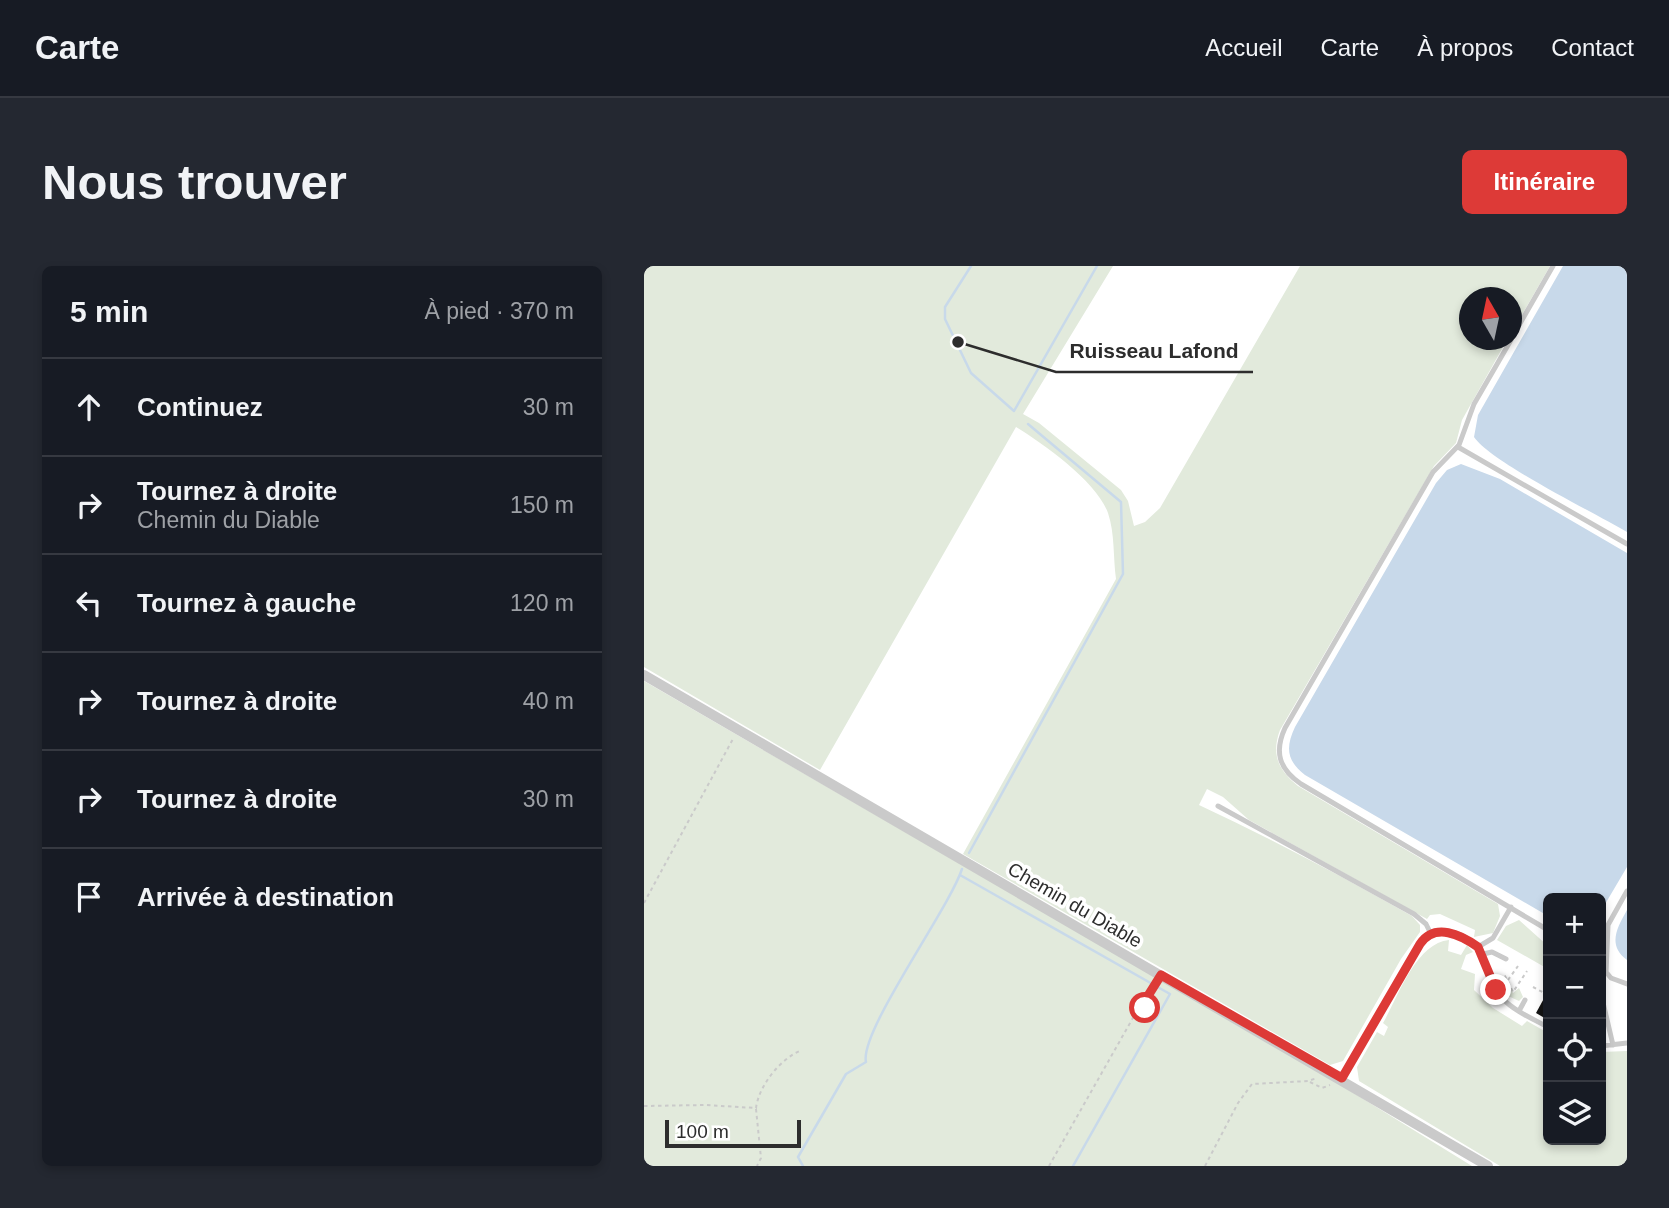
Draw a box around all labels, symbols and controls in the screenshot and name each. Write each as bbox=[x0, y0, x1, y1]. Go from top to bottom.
text: Carte bbox=[35, 29, 119, 66]
text: Accueil bbox=[1205, 34, 1283, 61]
text: Carte bbox=[1321, 34, 1379, 61]
text: À propos bbox=[1417, 34, 1513, 61]
text: Contact bbox=[1551, 34, 1634, 61]
button: Itinéraire bbox=[1462, 150, 1627, 214]
text: Nous trouver bbox=[42, 155, 347, 209]
north arrow bbox=[1459, 287, 1522, 350]
text: 5 min bbox=[70, 295, 148, 328]
text: À pied · 370 m bbox=[424, 298, 574, 324]
callout: Ruisseau Lafond bbox=[1056, 330, 1253, 372]
text: Ruisseau Lafond bbox=[1069, 339, 1239, 362]
icon: ahead bbox=[70, 388, 108, 426]
text: Continuez bbox=[137, 392, 263, 422]
text: 30 m bbox=[523, 394, 574, 420]
text: Tournez à droite bbox=[137, 476, 337, 506]
icon: right bbox=[70, 486, 108, 524]
text: 150 m bbox=[510, 492, 574, 518]
text: Chemin du Diable bbox=[137, 507, 320, 533]
icon: left bbox=[70, 584, 108, 622]
text: Tournez à gauche bbox=[137, 588, 356, 618]
text: 120 m bbox=[510, 590, 574, 616]
icon: right bbox=[70, 682, 108, 720]
text: Tournez à droite bbox=[137, 686, 337, 716]
text: 40 m bbox=[523, 688, 574, 714]
icon: right bbox=[70, 780, 108, 818]
text: Tournez à droite bbox=[137, 784, 337, 814]
text: 30 m bbox=[523, 786, 574, 812]
street label: Chemin du Diable bbox=[1004, 858, 1146, 952]
icon: arrive bbox=[70, 878, 108, 916]
text: Arrivée à destination bbox=[137, 882, 394, 912]
map controls bbox=[1543, 893, 1606, 1145]
button: + bbox=[1543, 893, 1606, 956]
button: − bbox=[1543, 956, 1606, 1019]
route end bbox=[1480, 974, 1511, 1005]
route start bbox=[1129, 992, 1160, 1023]
button: locate bbox=[1543, 1019, 1606, 1082]
button: layers bbox=[1543, 1082, 1606, 1145]
scale bar bbox=[665, 1117, 802, 1149]
text: 100 m bbox=[676, 1121, 729, 1142]

